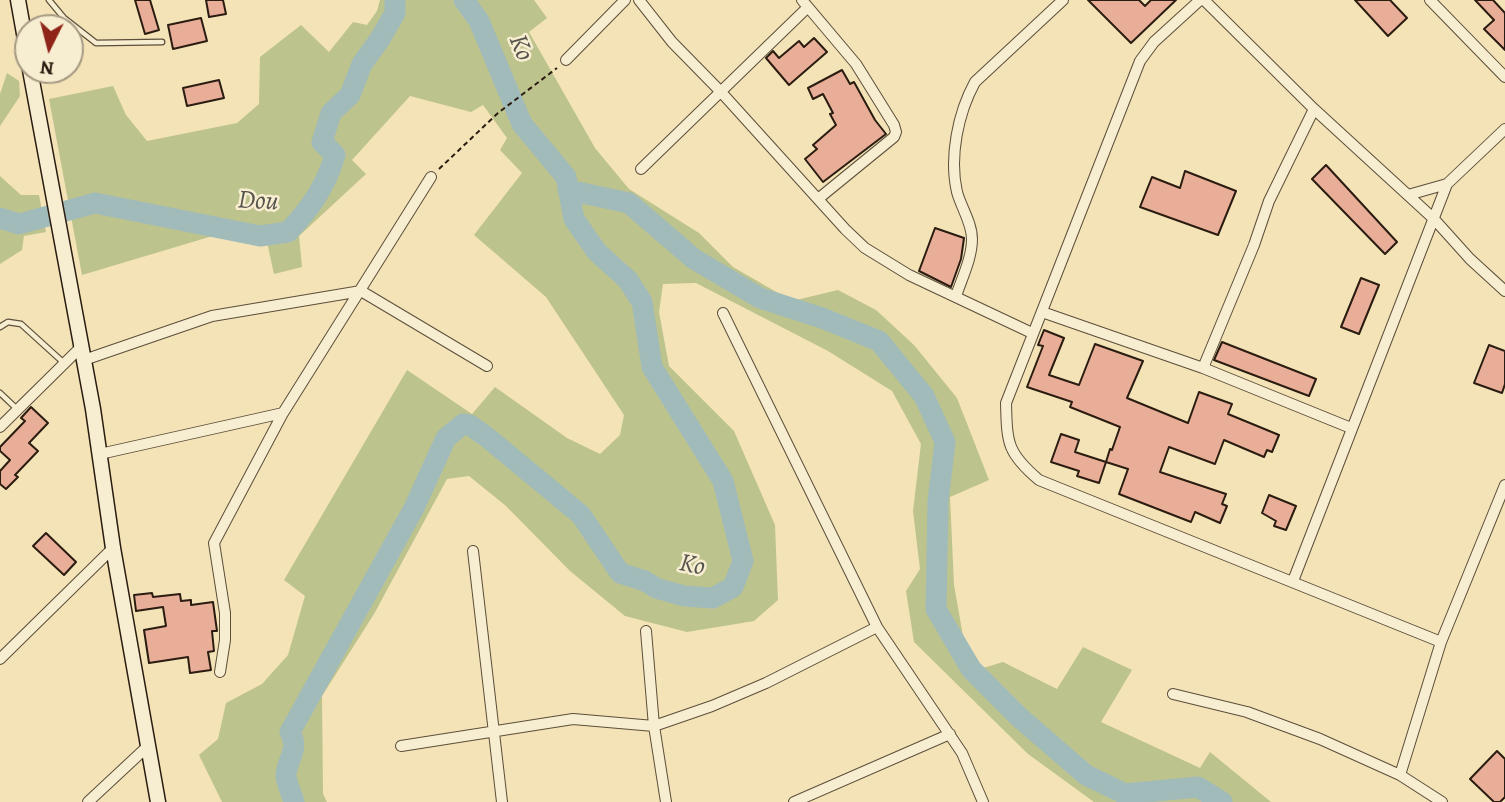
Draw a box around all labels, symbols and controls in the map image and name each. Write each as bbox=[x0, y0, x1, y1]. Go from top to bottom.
north arrow bbox=[14, 14, 84, 84]
water label: Ko bbox=[501, 30, 539, 66]
text: N bbox=[39, 54, 55, 82]
water label: Dou bbox=[237, 185, 279, 219]
water label: Ko bbox=[677, 548, 707, 584]

